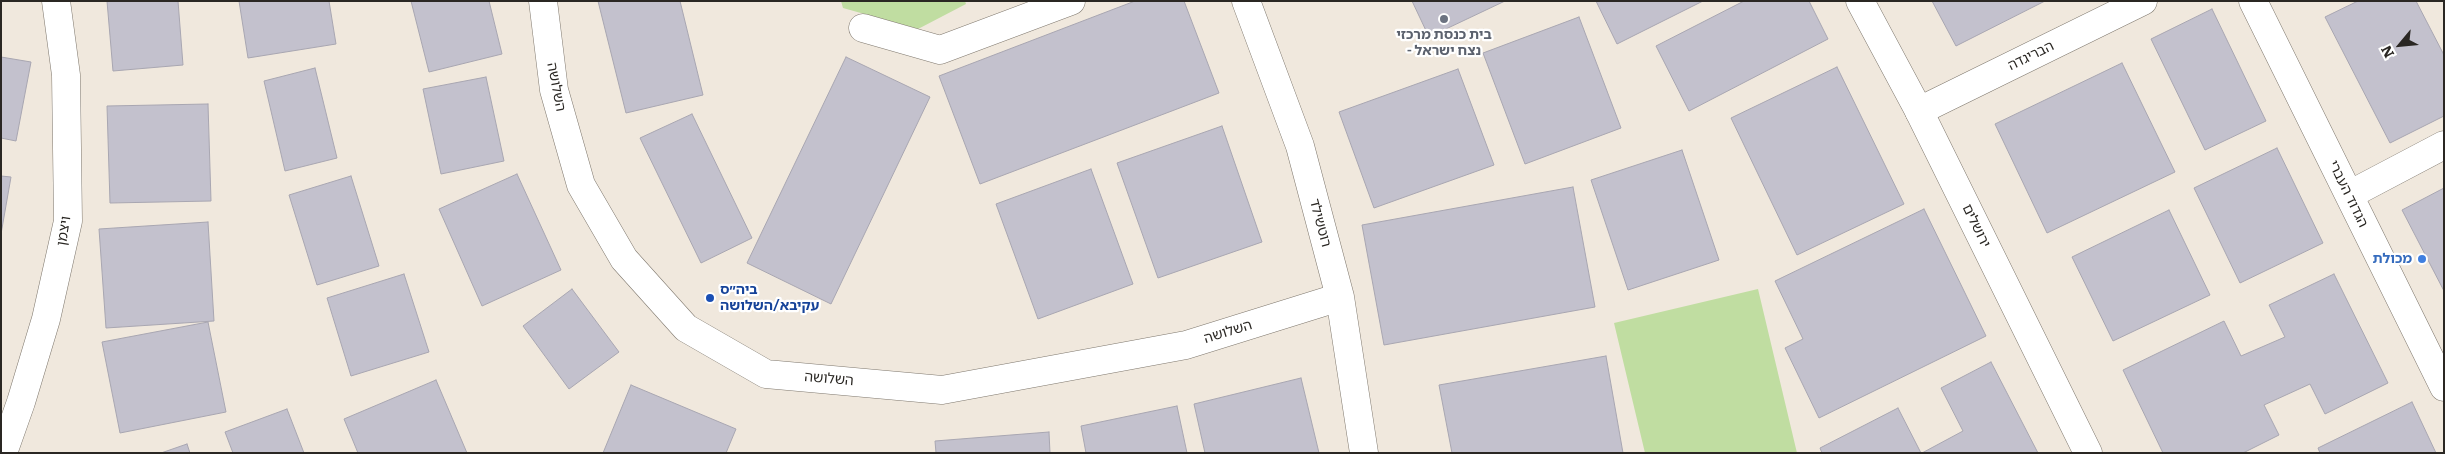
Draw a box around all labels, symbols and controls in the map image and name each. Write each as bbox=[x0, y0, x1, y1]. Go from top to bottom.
marker: בית כנסת מרכזי - נצח ישראל bbox=[1438, 13, 1450, 25]
north arrow bbox=[2375, 20, 2425, 70]
place label: בית כנסת מרכזי - נצח ישראל bbox=[1396, 27, 1492, 59]
street label: הבריגדה bbox=[2005, 38, 2057, 74]
text: N bbox=[2375, 42, 2398, 62]
street label: השלושה bbox=[543, 61, 569, 113]
street label: הגדוד העברי bbox=[2325, 158, 2371, 230]
street label: רוטשילד bbox=[1305, 197, 1335, 249]
street label: ירושלים bbox=[1958, 202, 1994, 250]
street label: ויצמן bbox=[53, 215, 75, 247]
place label: מכולת bbox=[2372, 251, 2412, 267]
marker: מכולת bbox=[2416, 253, 2428, 265]
place label: ביה״ס עקיבא/השלושה bbox=[720, 282, 819, 314]
marker: ביה״ס עקיבא/השלושה bbox=[704, 292, 716, 304]
street label: השלושה bbox=[1202, 317, 1254, 347]
street label: השלושה bbox=[804, 368, 854, 390]

